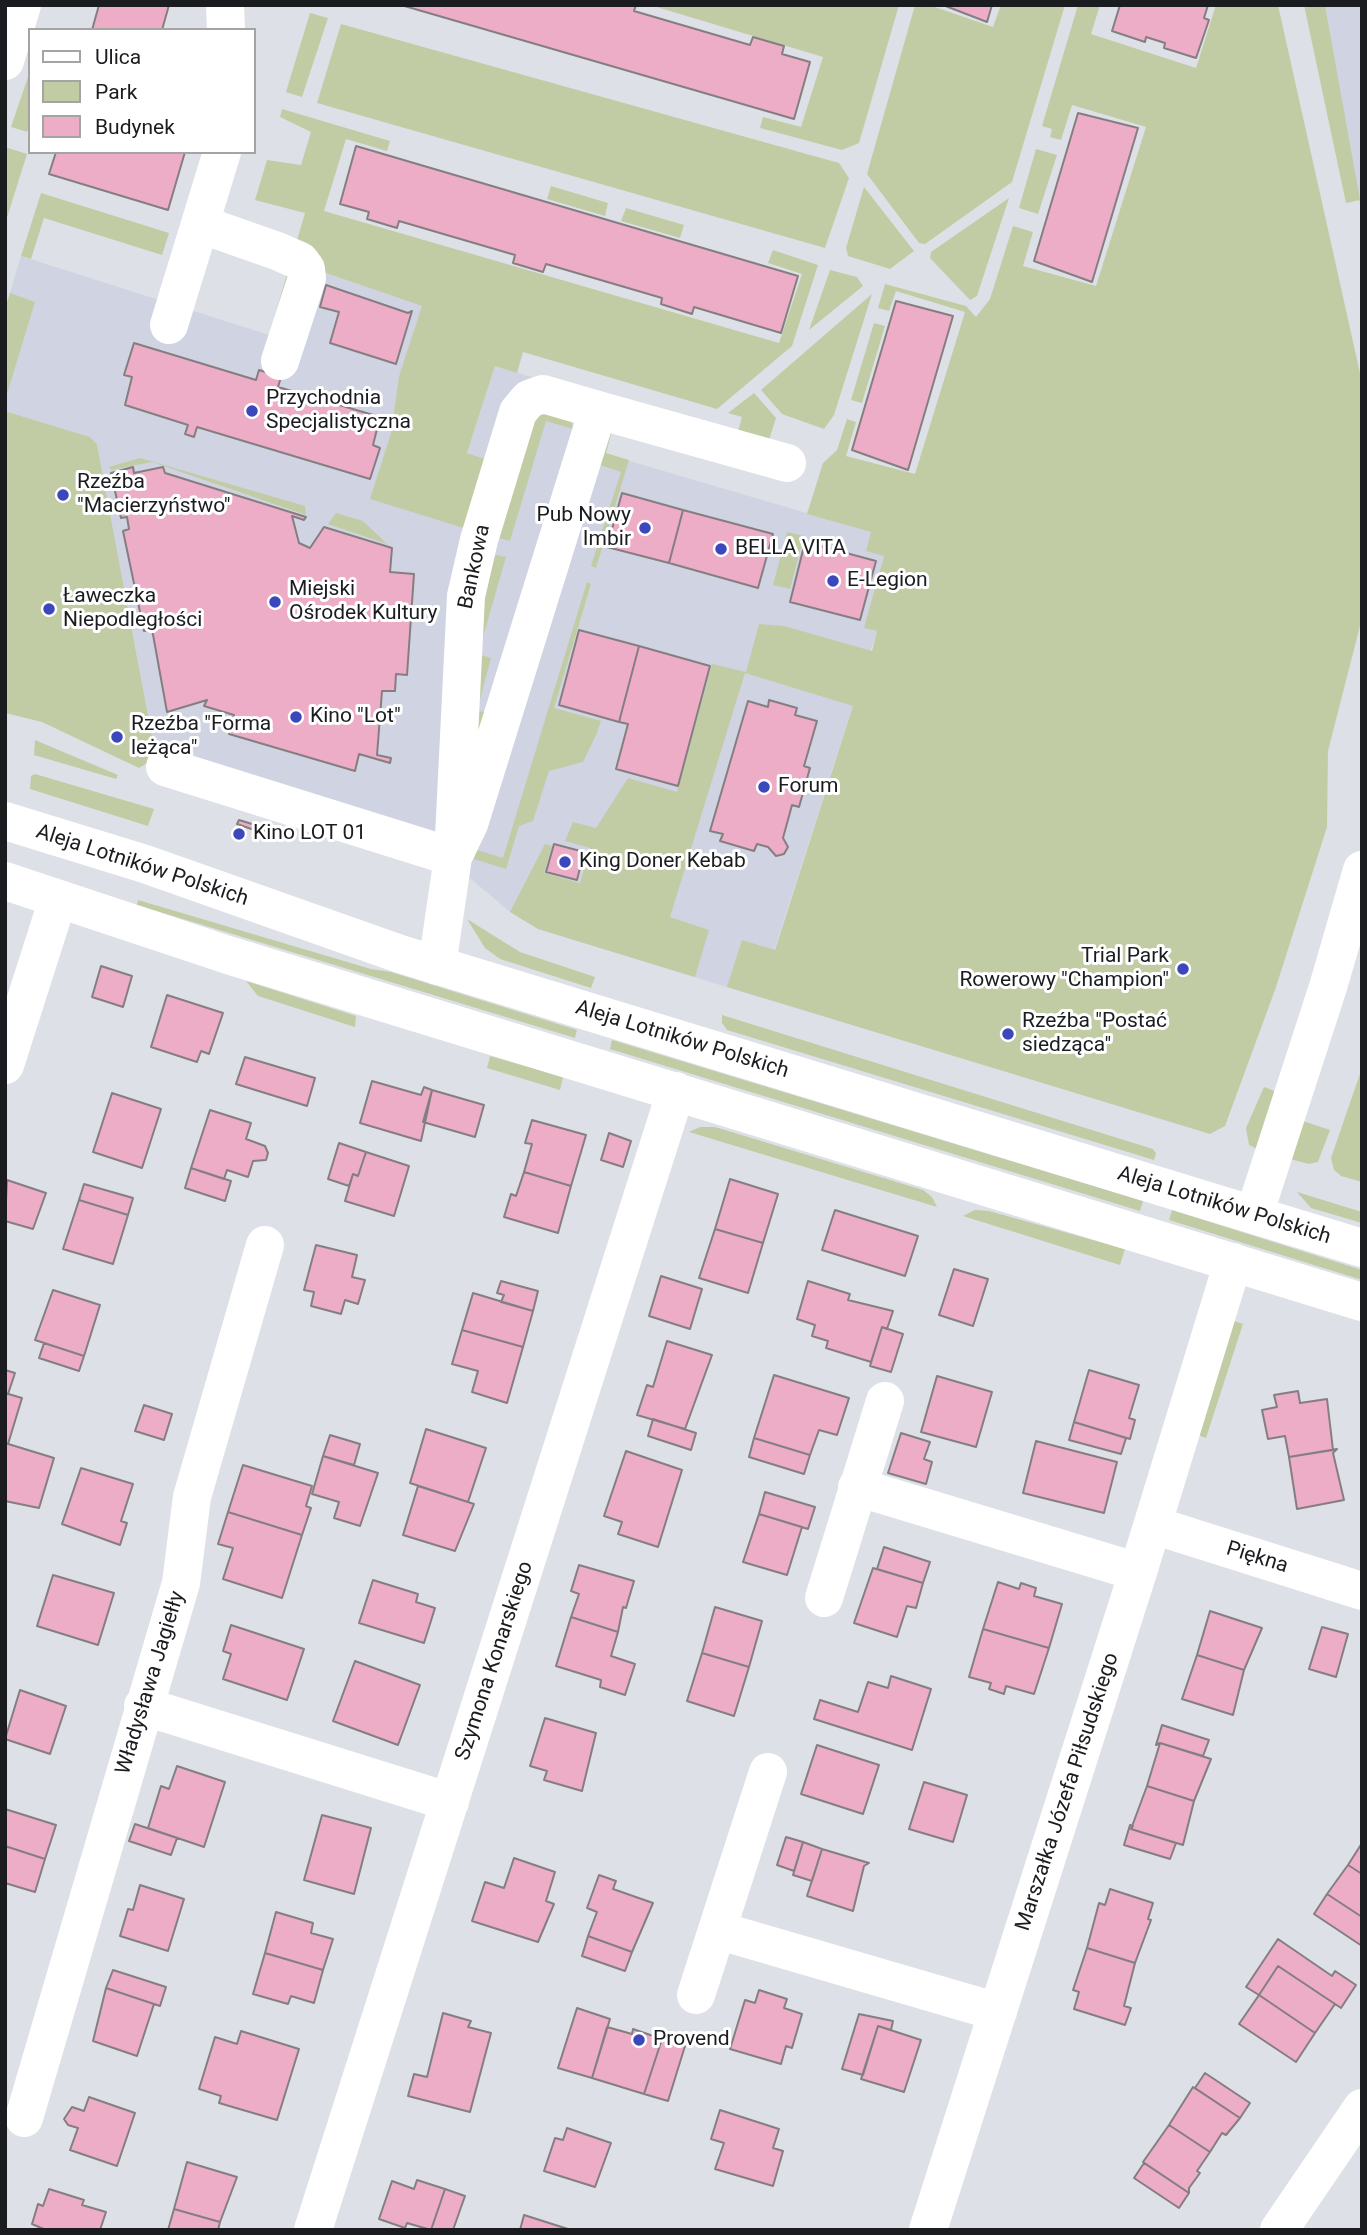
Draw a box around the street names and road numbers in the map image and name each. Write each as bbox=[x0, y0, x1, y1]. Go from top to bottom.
street label: Bankowa bbox=[454, 522, 496, 612]
street label: Aleja Lotników Polskich bbox=[33, 820, 251, 912]
street label: Aleja Lotników Polskich bbox=[572, 996, 792, 1084]
street label: Aleja Lotników Polskich bbox=[1114, 1162, 1334, 1250]
street label: Piękna bbox=[1223, 1537, 1291, 1579]
street label: Szymona Konarskiego bbox=[451, 1558, 539, 1764]
street label: Władysława Jagiełły bbox=[111, 1588, 191, 1778]
street label: Marszałka Józefa Piłsudskiego bbox=[1011, 1650, 1125, 1934]

